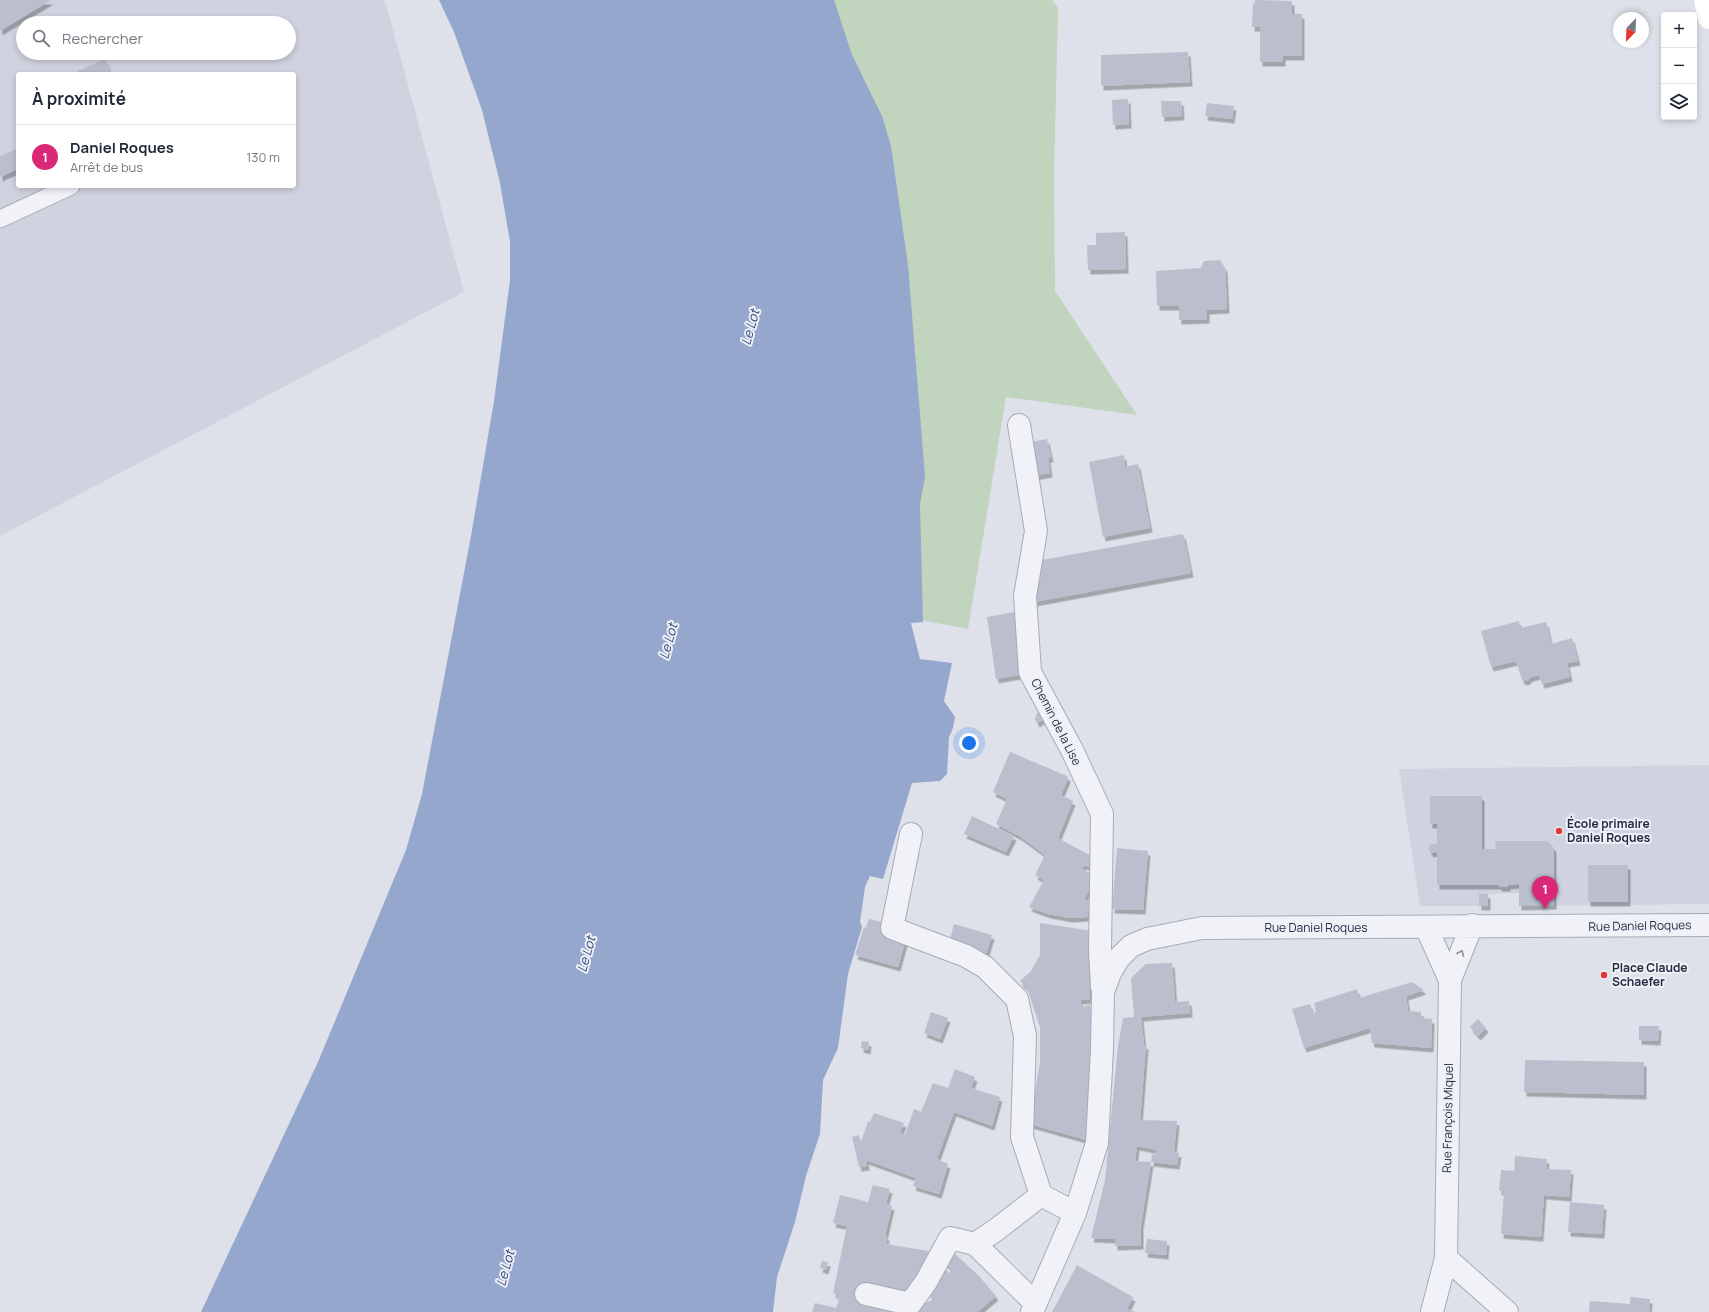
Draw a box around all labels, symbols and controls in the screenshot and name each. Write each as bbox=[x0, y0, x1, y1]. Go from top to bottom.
north arrow bbox=[1613, 12, 1649, 48]
map controls bbox=[1661, 12, 1697, 120]
button: + bbox=[1661, 12, 1697, 48]
search box bbox=[16, 16, 296, 60]
icon: search bbox=[30, 27, 52, 49]
text: Rechercher bbox=[62, 28, 143, 49]
button: − bbox=[1661, 48, 1697, 84]
button: layers bbox=[1661, 84, 1697, 120]
text: À proximité bbox=[32, 87, 126, 110]
text: Daniel Roques bbox=[70, 137, 174, 158]
text: 1 bbox=[42, 148, 48, 166]
text: 130 m bbox=[246, 148, 280, 166]
text: Arrêt de bus bbox=[70, 158, 143, 176]
water label: Le Lot bbox=[737, 305, 764, 347]
water label: Le Lot bbox=[655, 619, 682, 661]
street label: Chemin de la Lise bbox=[1027, 675, 1086, 768]
your location bbox=[959, 733, 979, 753]
place label: École primaire Daniel Roques bbox=[1567, 815, 1651, 846]
marker: École primaire Daniel Roques bbox=[1554, 826, 1564, 836]
pin: 1 bbox=[1532, 876, 1558, 909]
street label: Rue Daniel Roques bbox=[1588, 916, 1692, 935]
street label: Rue Daniel Roques bbox=[1264, 919, 1368, 936]
water label: Le Lot bbox=[573, 932, 600, 974]
one-way arrow bbox=[1456, 949, 1464, 957]
place label: Place Claude Schaefer bbox=[1612, 959, 1688, 990]
marker: Place Claude Schaefer bbox=[1599, 970, 1609, 980]
street label: Rue François Miquel bbox=[1438, 1063, 1457, 1173]
water label: Le Lot bbox=[492, 1246, 519, 1288]

